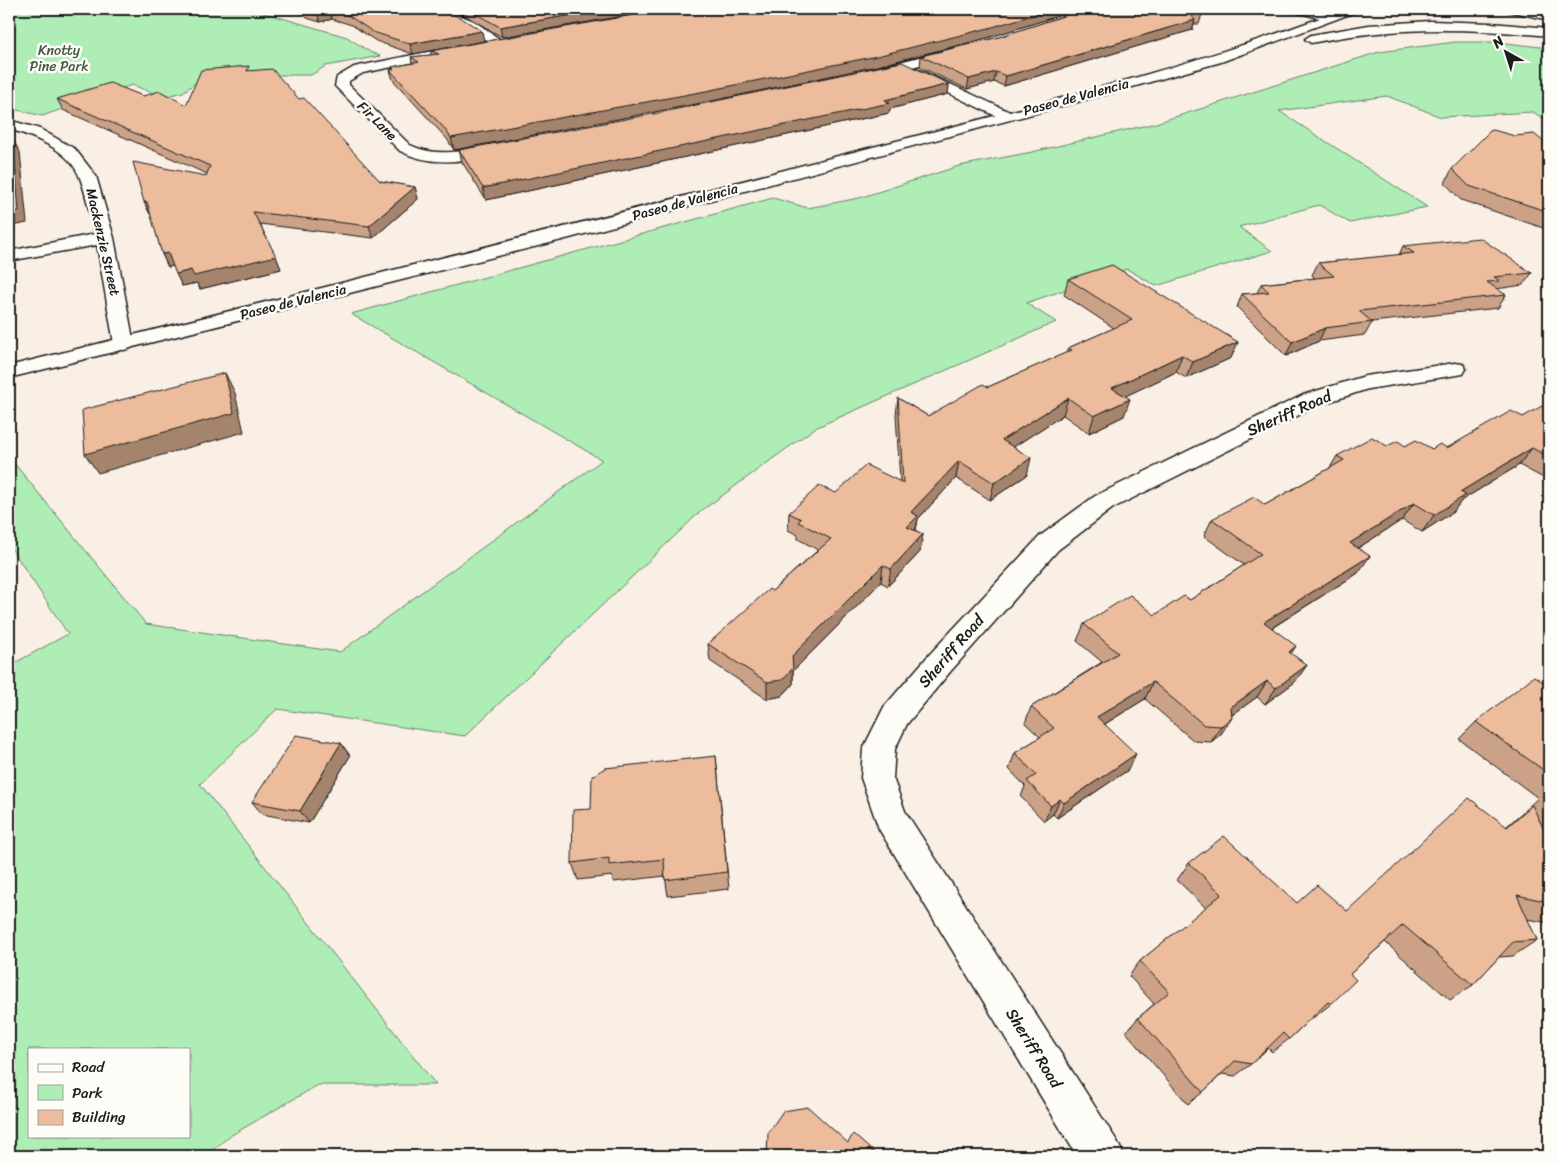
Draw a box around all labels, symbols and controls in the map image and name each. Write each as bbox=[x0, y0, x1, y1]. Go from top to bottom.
north arrow bbox=[1480, 28, 1530, 78]
text: N bbox=[1486, 29, 1510, 56]
park label: Knotty Pine Park bbox=[29, 38, 89, 79]
street label: Paseo de Valencia bbox=[1020, 71, 1133, 123]
street label: Fir Lane bbox=[351, 95, 403, 147]
street label: Paseo de Valencia bbox=[629, 176, 742, 228]
street label: Mackenzie Street bbox=[78, 186, 128, 298]
street label: Paseo de Valencia bbox=[237, 277, 350, 327]
street label: Sheriff Road bbox=[1242, 381, 1337, 445]
street label: Sheriff Road bbox=[911, 606, 993, 695]
street label: Sheriff Road bbox=[998, 1002, 1071, 1095]
legend bbox=[28, 1048, 190, 1138]
text: Road bbox=[72, 1054, 105, 1080]
text: Park bbox=[72, 1080, 103, 1106]
text: Building bbox=[72, 1104, 126, 1130]

